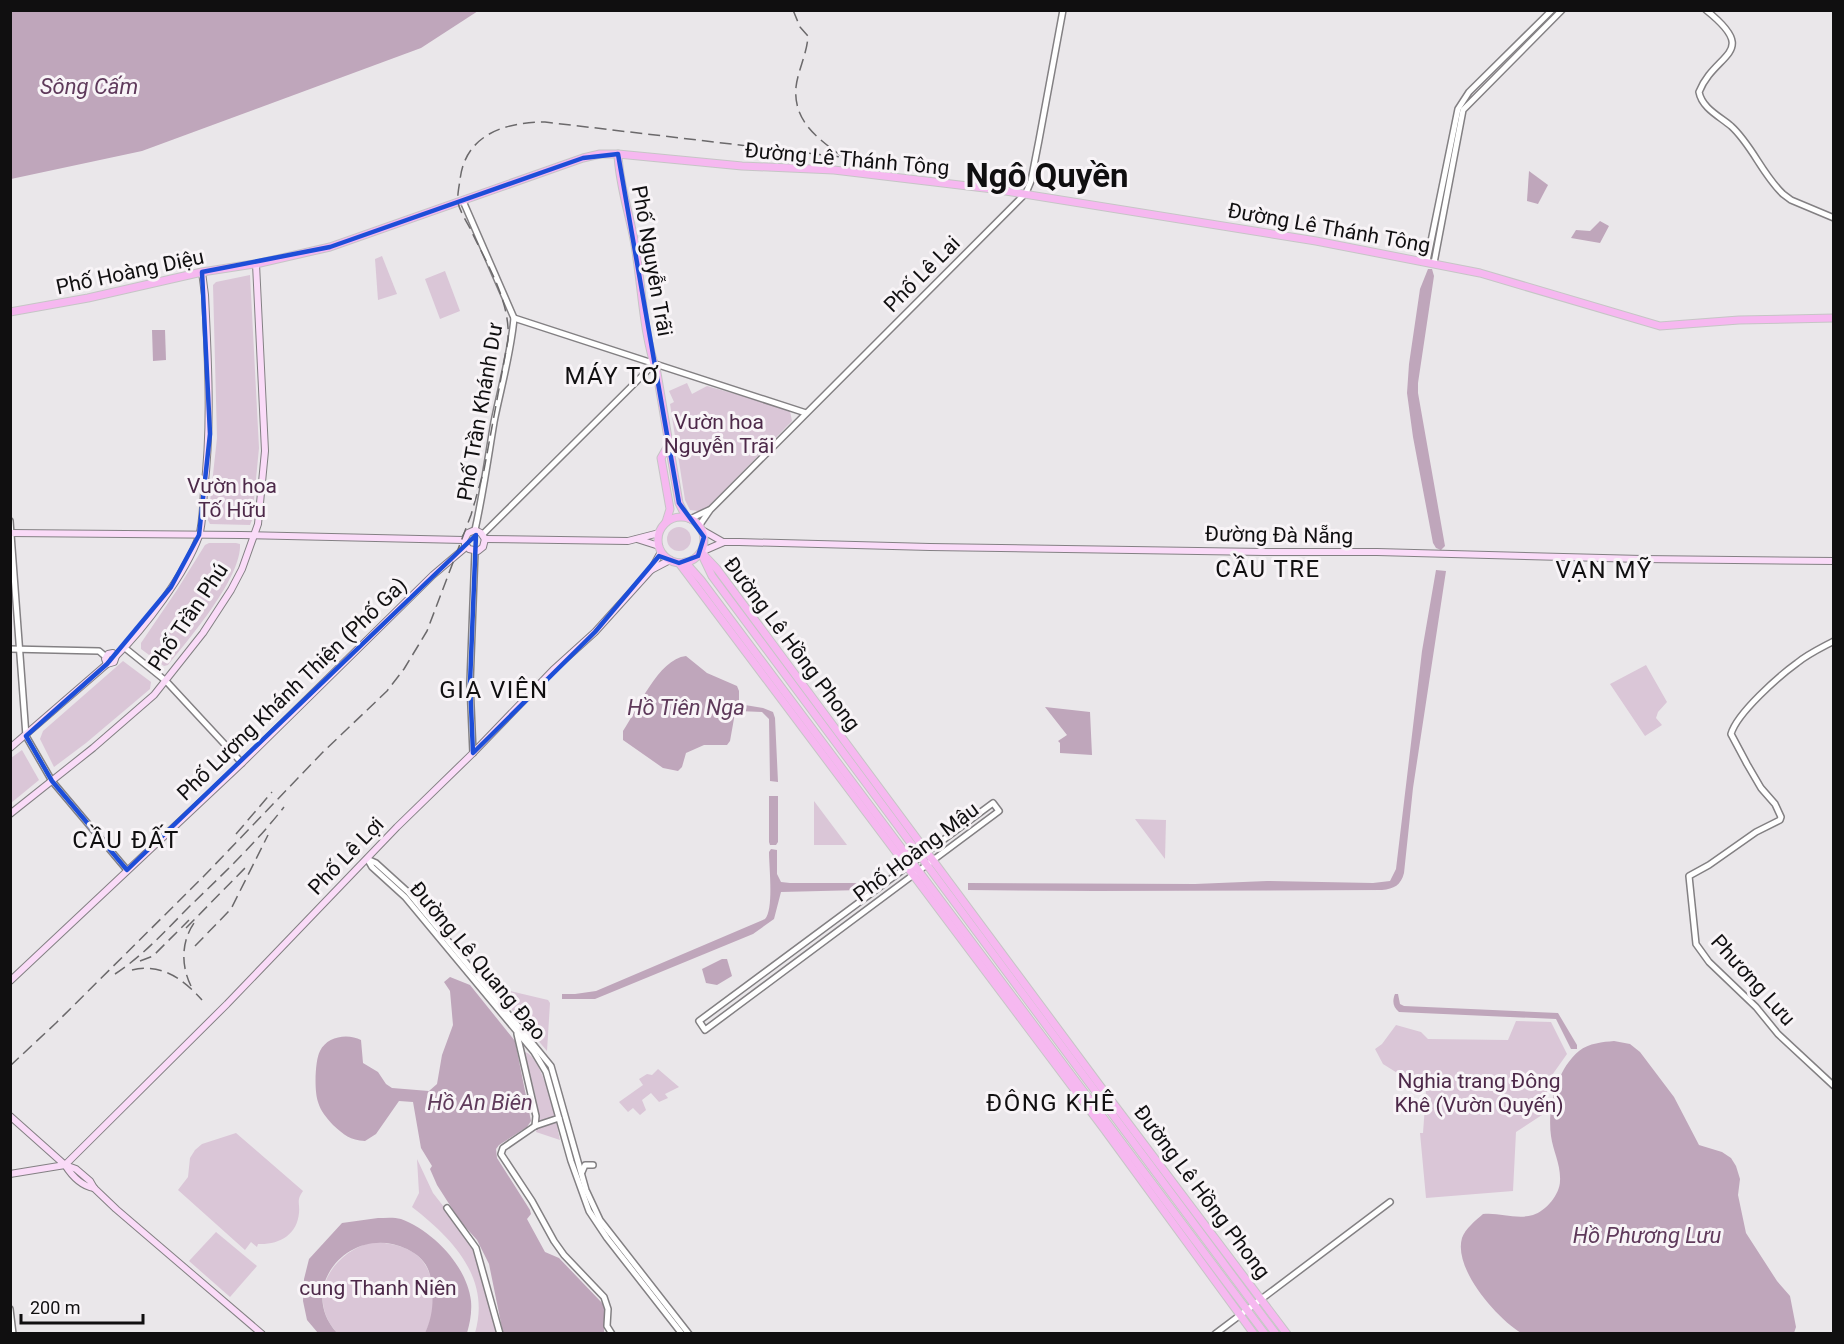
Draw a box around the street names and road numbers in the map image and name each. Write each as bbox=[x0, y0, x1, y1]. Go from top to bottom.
street label: Đường Lê Thánh Tông bbox=[744, 138, 950, 180]
street label: Phố Nguyễn Trãi bbox=[627, 184, 677, 338]
street label: Đường Lê Thánh Tông bbox=[1226, 198, 1432, 258]
street label: Phố Lê Lai bbox=[879, 231, 965, 317]
street label: Phố Hoàng Diệu bbox=[54, 245, 206, 299]
street label: Phố Trần Khánh Dư bbox=[453, 320, 508, 503]
street label: Đường Đà Nẵng bbox=[1205, 522, 1353, 548]
street label: Đường Lê Hồng Phong bbox=[719, 552, 865, 736]
street label: Phố Trần Phú bbox=[143, 559, 233, 675]
street label: Phố Lương Khánh Thiện (Phố Ga) bbox=[172, 573, 412, 805]
street label: Phố Hoàng Mậu bbox=[849, 797, 983, 907]
street label: Phố Lê Lợi bbox=[303, 812, 389, 900]
street label: Đường Lê Quang Đạo bbox=[405, 877, 551, 1045]
street label: Phương Lưu bbox=[1706, 930, 1800, 1030]
street label: Đường Lê Hồng Phong bbox=[1129, 1100, 1275, 1284]

